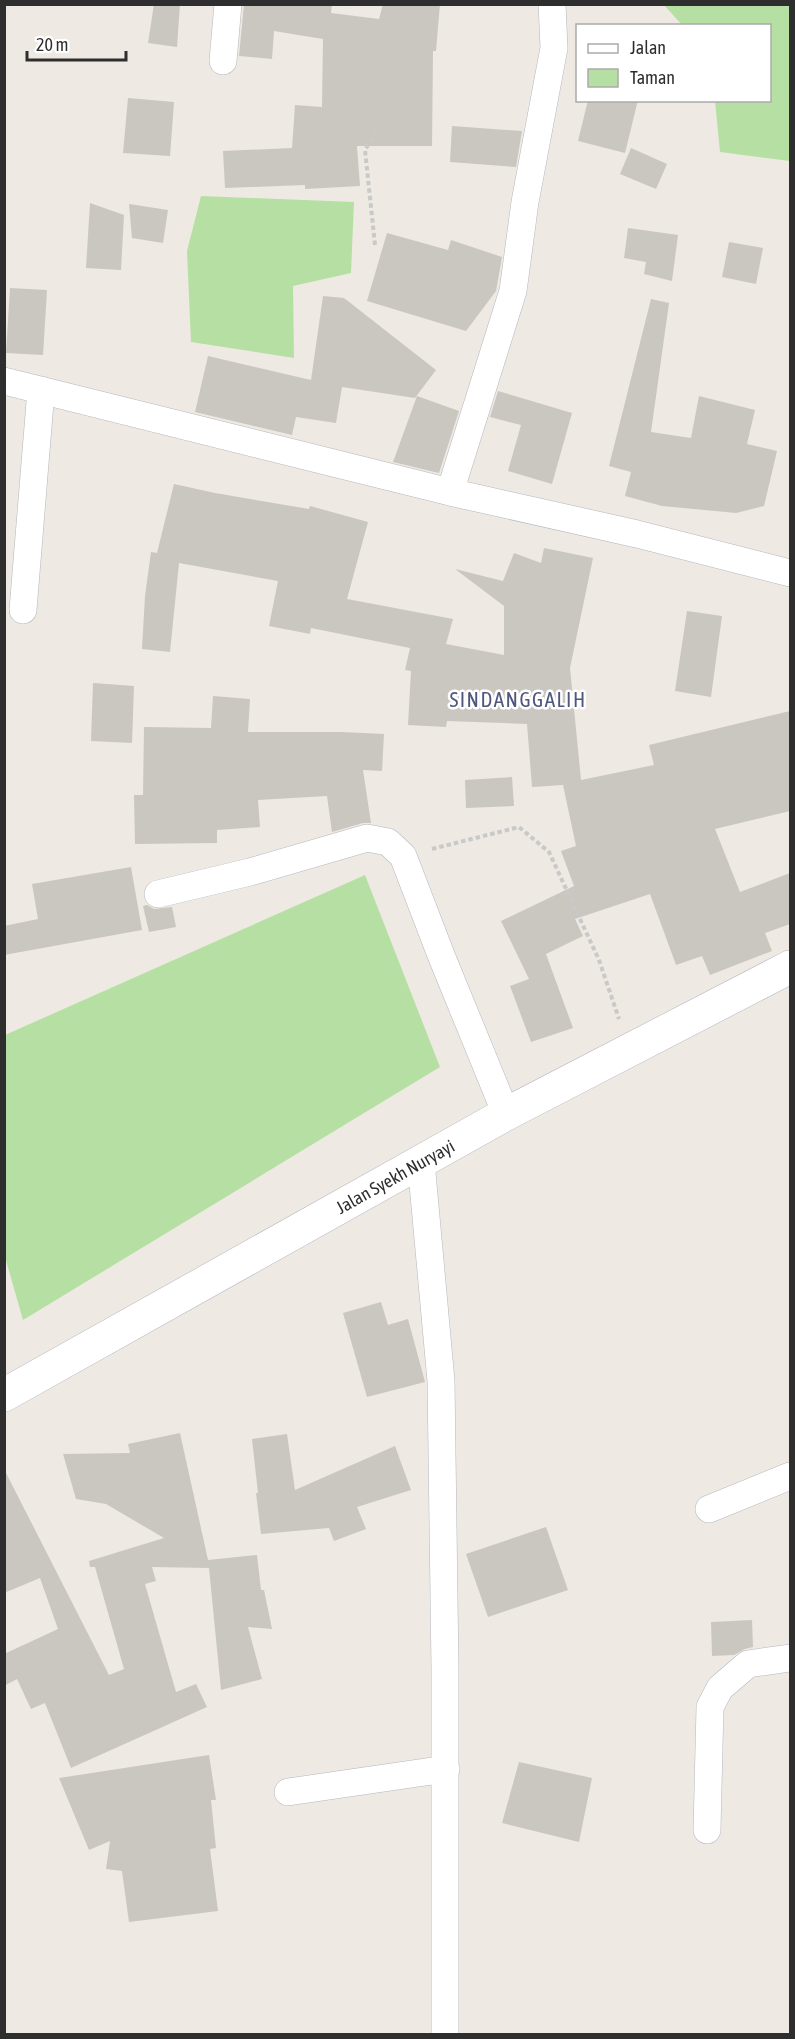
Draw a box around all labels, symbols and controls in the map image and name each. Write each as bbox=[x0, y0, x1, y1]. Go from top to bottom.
scale bar bbox=[27, 24, 126, 62]
legend bbox=[576, 24, 771, 102]
text: 20 m bbox=[36, 34, 68, 55]
text: Jalan bbox=[630, 37, 666, 58]
text: Taman bbox=[630, 67, 675, 88]
district label: SINDANGGALIH bbox=[449, 687, 587, 711]
street label: Jalan Syekh Nuryayi bbox=[332, 1135, 458, 1218]

